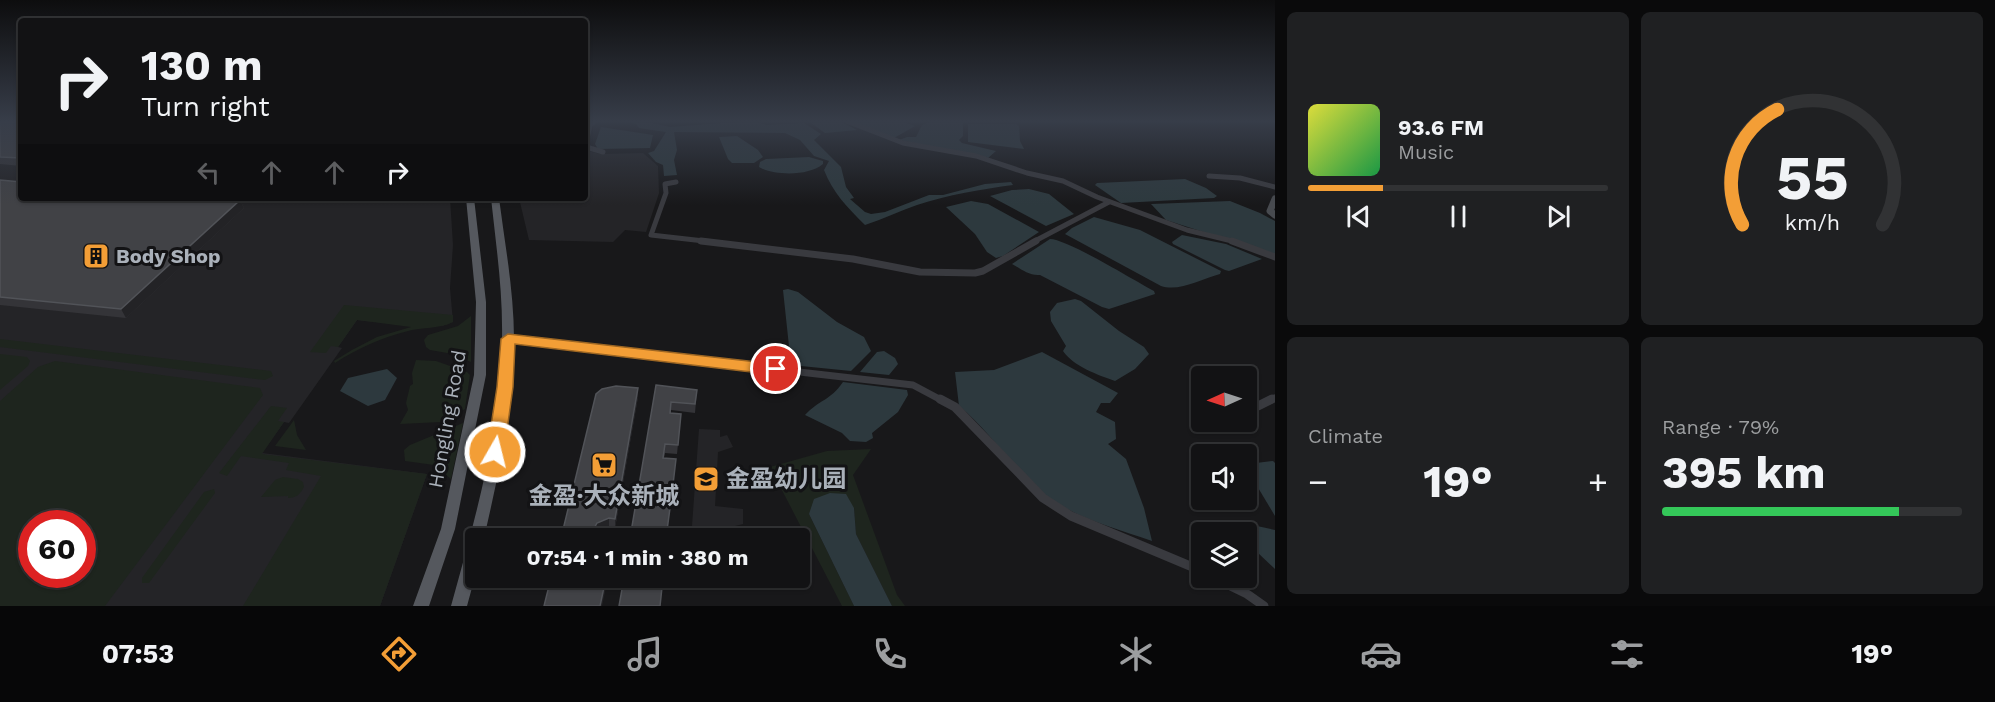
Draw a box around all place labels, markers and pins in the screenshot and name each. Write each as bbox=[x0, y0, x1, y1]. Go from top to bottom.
building icon: Body Shop bbox=[81, 241, 111, 271]
place label: Body Shop bbox=[116, 244, 221, 268]
pin bbox=[750, 343, 801, 394]
supermarket icon: 金盈·大众新城 bbox=[589, 450, 619, 480]
school or university icon: 金盈幼儿园 bbox=[691, 464, 721, 494]
place label: 金盈幼儿园 bbox=[726, 465, 846, 493]
place label: 金盈·大众新城 bbox=[529, 482, 679, 510]

